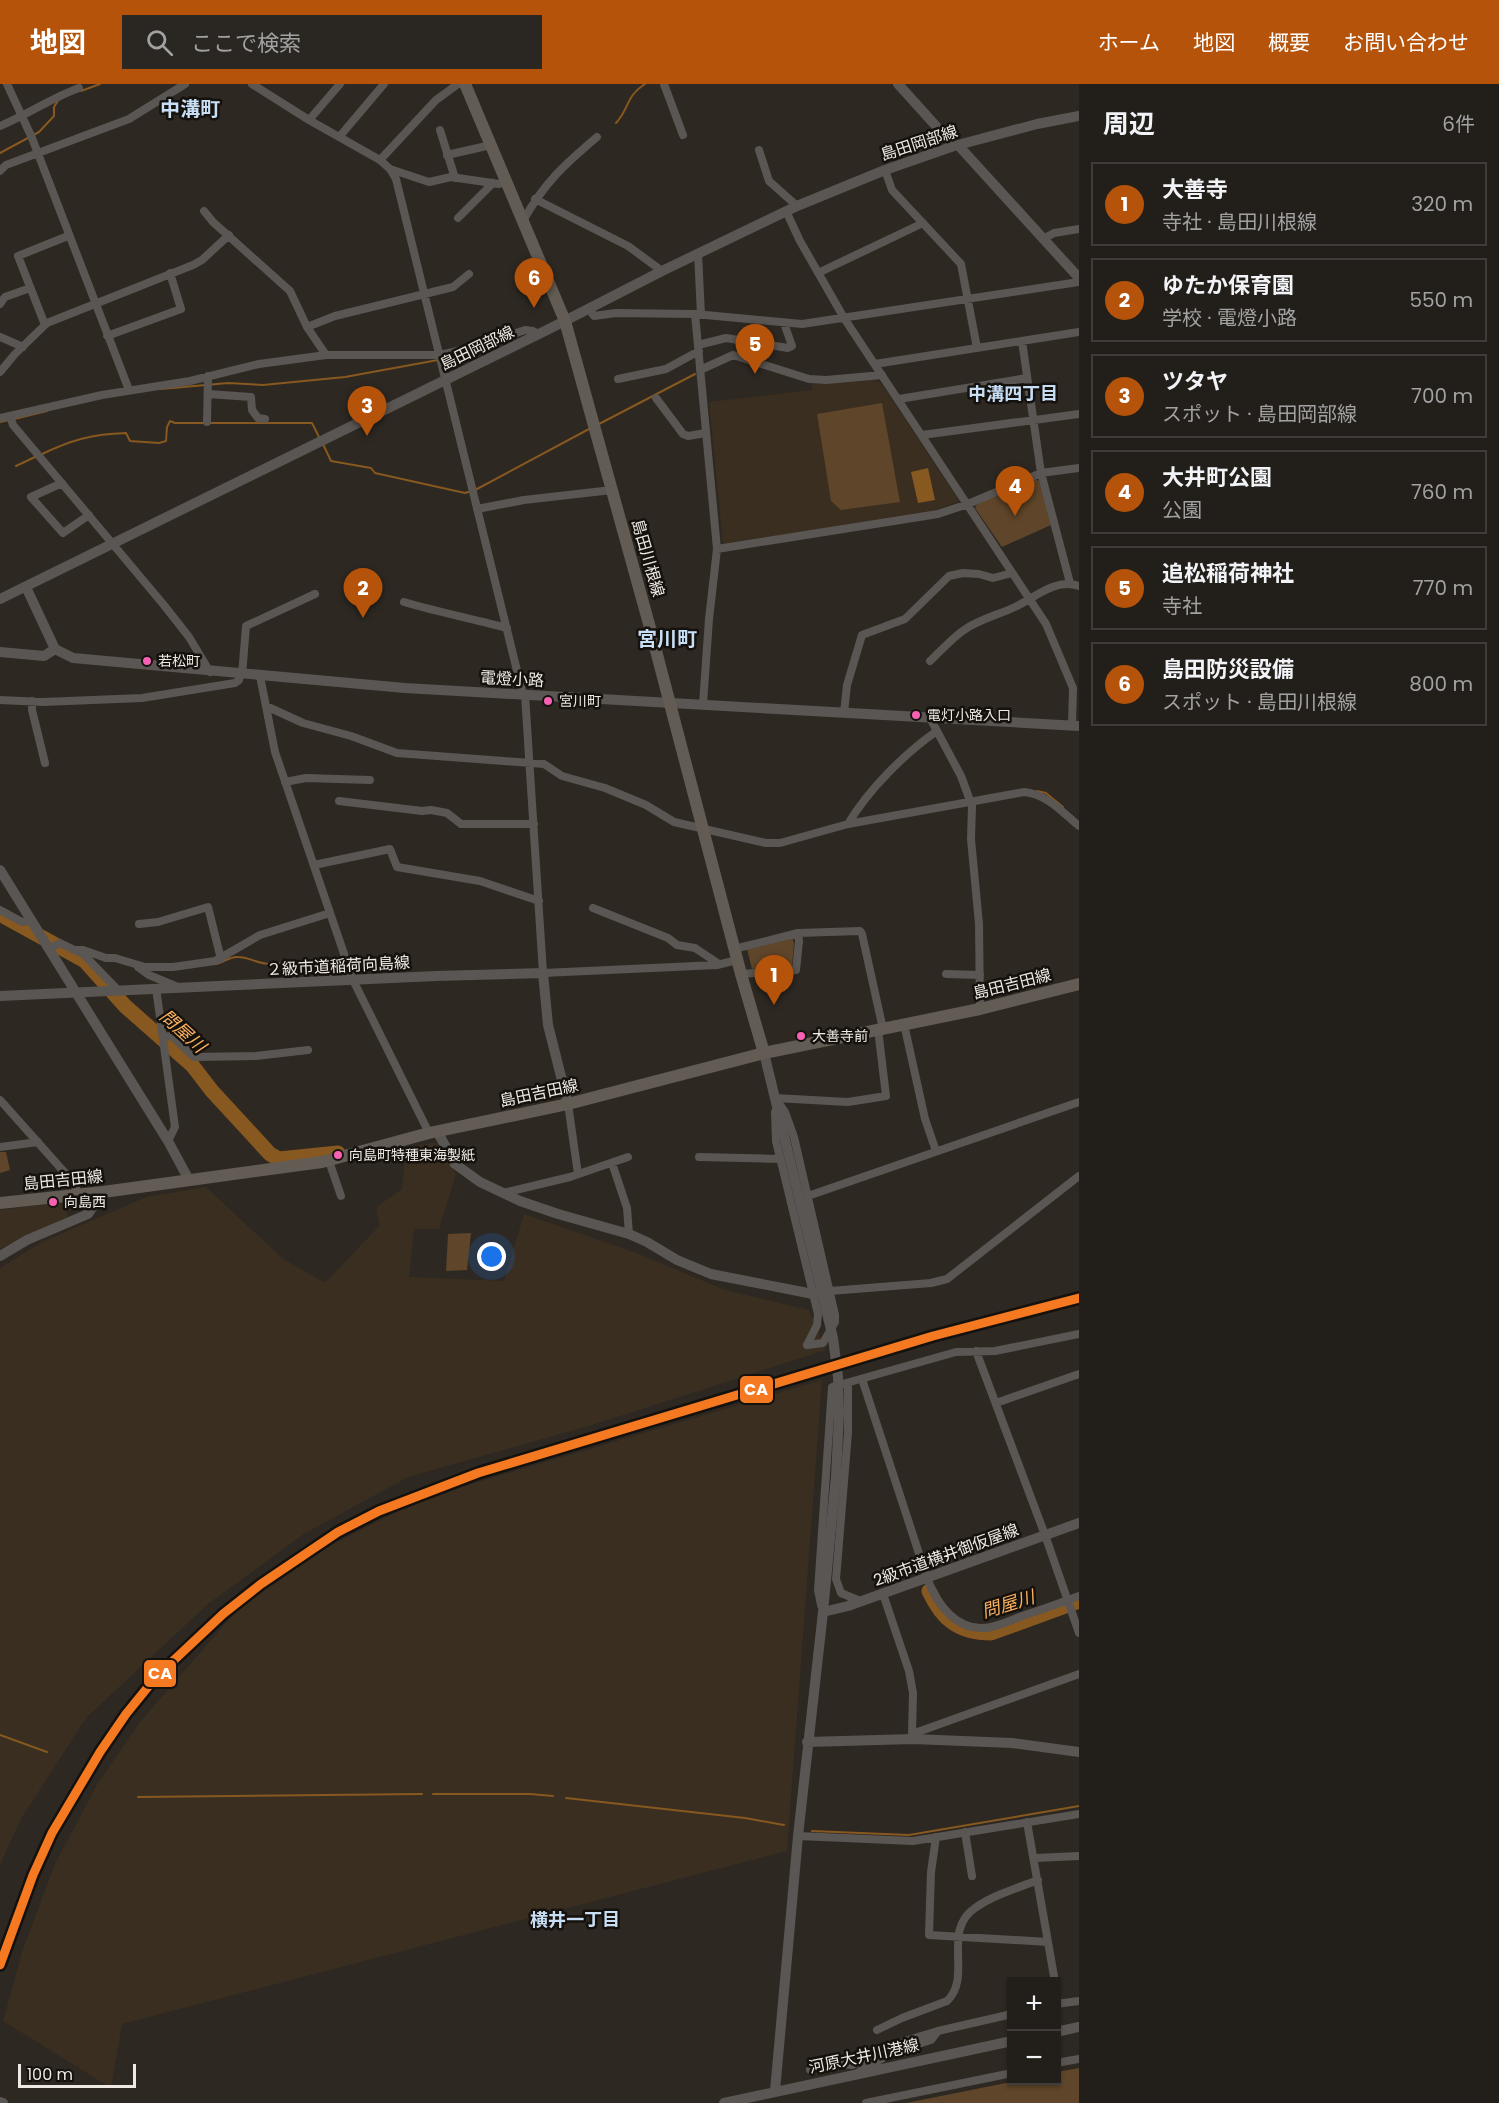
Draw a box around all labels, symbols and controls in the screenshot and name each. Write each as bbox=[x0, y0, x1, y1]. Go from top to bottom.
search box bbox=[122, 15, 542, 69]
text: 地図 bbox=[30, 23, 86, 62]
icon: search bbox=[143, 26, 176, 59]
text: ここで検索 bbox=[191, 28, 301, 59]
text: ホーム bbox=[1098, 28, 1160, 57]
text: 地図 bbox=[1193, 28, 1235, 57]
text: 概要 bbox=[1268, 28, 1310, 57]
text: お問い合わせ bbox=[1343, 28, 1469, 57]
district label: 中溝町 bbox=[160, 95, 220, 123]
text: 周辺 bbox=[1103, 106, 1155, 142]
text: 6件 bbox=[1442, 110, 1475, 138]
street label: 島田岡部線 bbox=[877, 120, 961, 166]
text: 大善寺 bbox=[1162, 174, 1228, 205]
text: 1 bbox=[1121, 190, 1128, 218]
text: 320 m bbox=[1411, 190, 1473, 218]
text: 寺社 · 島田川根線 bbox=[1162, 208, 1317, 236]
pin: 6 bbox=[514, 258, 554, 308]
text: ゆたか保育園 bbox=[1162, 270, 1294, 301]
text: 2 bbox=[1119, 286, 1130, 314]
text: 550 m bbox=[1409, 286, 1473, 314]
text: 学校 · 電燈小路 bbox=[1162, 304, 1297, 332]
street label: 島田岡部線 bbox=[436, 320, 518, 376]
pin: 5 bbox=[736, 324, 774, 374]
text: ツタヤ bbox=[1162, 366, 1228, 397]
district label: 中溝四丁目 bbox=[968, 381, 1058, 406]
text: 3 bbox=[1118, 382, 1131, 410]
text: 700 m bbox=[1411, 382, 1473, 410]
pin: 3 bbox=[348, 386, 386, 436]
text: スポット · 島田岡部線 bbox=[1162, 400, 1357, 428]
text: 大井町公園 bbox=[1162, 462, 1272, 493]
pin: 4 bbox=[996, 466, 1034, 516]
text: 4 bbox=[1118, 478, 1131, 506]
text: 760 m bbox=[1411, 478, 1473, 506]
text: 公園 bbox=[1162, 496, 1202, 524]
street label: 島田川根線 bbox=[626, 516, 670, 600]
text: 追松稲荷神社 bbox=[1162, 558, 1294, 589]
pin: 2 bbox=[344, 568, 382, 618]
text: 5 bbox=[1118, 574, 1131, 602]
text: 770 m bbox=[1413, 574, 1473, 602]
text: 寺社 bbox=[1162, 592, 1202, 620]
district label: 宮川町 bbox=[637, 625, 697, 653]
place label: 若松町 bbox=[158, 651, 200, 671]
text: 島田防災設備 bbox=[1162, 654, 1294, 685]
marker: 若松町 bbox=[141, 655, 153, 667]
street label: 電燈小路 bbox=[479, 666, 545, 692]
text: 6 bbox=[1118, 670, 1131, 698]
text: 800 m bbox=[1409, 670, 1473, 698]
text: スポット · 島田川根線 bbox=[1162, 688, 1357, 716]
place label: 宮川町 bbox=[559, 691, 601, 711]
marker: 宮川町 bbox=[542, 695, 554, 707]
place label: 電灯小路入口 bbox=[927, 705, 1011, 725]
marker: 電灯小路入口 bbox=[910, 709, 922, 721]
street label: ２級市道稲荷向島線 bbox=[265, 951, 411, 981]
pin: 1 bbox=[754, 956, 794, 1005]
street label: 島田吉田線 bbox=[970, 963, 1054, 1005]
water label: 問屋川 bbox=[155, 1004, 213, 1060]
place label: 大善寺前 bbox=[812, 1026, 868, 1046]
marker: 大善寺前 bbox=[795, 1030, 807, 1042]
street label: 島田吉田線 bbox=[497, 1073, 581, 1113]
place label: 向島町特種東海製紙 bbox=[349, 1145, 475, 1165]
marker: 向島町特種東海製紙 bbox=[332, 1149, 344, 1161]
street label: 島田吉田線 bbox=[22, 1164, 104, 1196]
place label: 向島西 bbox=[64, 1192, 106, 1212]
marker: 向島西 bbox=[47, 1196, 59, 1208]
your location bbox=[477, 1242, 506, 1271]
line badge: CA bbox=[739, 1375, 774, 1404]
text: CA bbox=[744, 1378, 768, 1401]
street label: 2級市道横井御仮屋線 bbox=[870, 1518, 1022, 1592]
water label: 問屋川 bbox=[979, 1584, 1039, 1624]
line badge: CA bbox=[143, 1659, 177, 1688]
text: CA bbox=[148, 1662, 172, 1685]
district label: 横井一丁目 bbox=[530, 1907, 620, 1932]
map controls bbox=[1007, 1977, 1061, 2085]
button: + bbox=[1007, 1977, 1061, 2031]
button: − bbox=[1007, 2031, 1061, 2085]
street label: 河原大井川港線 bbox=[807, 2033, 921, 2079]
scale bar bbox=[18, 2061, 136, 2088]
text: 100 m bbox=[27, 2063, 73, 2086]

